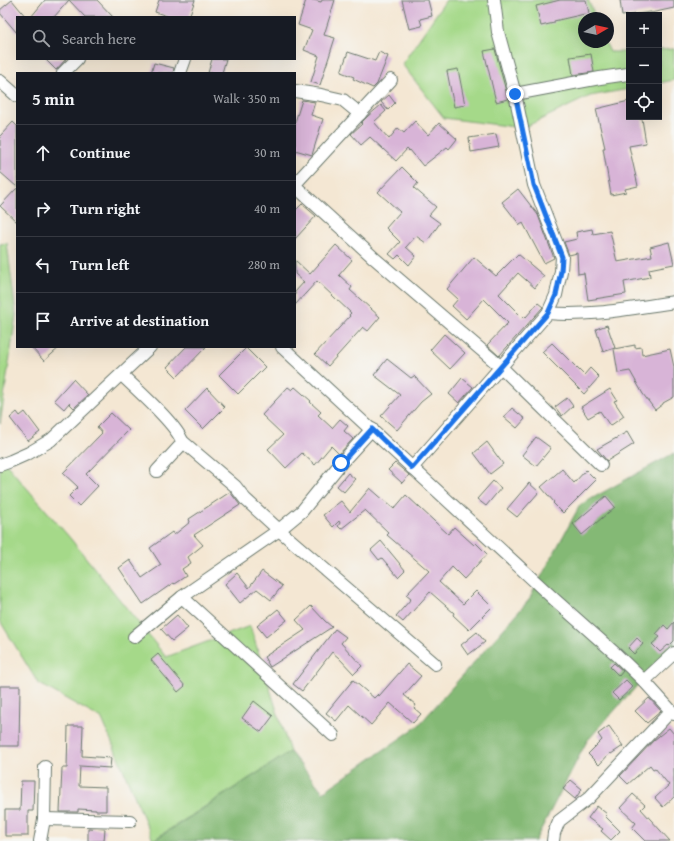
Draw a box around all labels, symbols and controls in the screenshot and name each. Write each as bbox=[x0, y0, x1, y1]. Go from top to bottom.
north arrow bbox=[578, 12, 614, 48]
map controls bbox=[626, 12, 662, 120]
button: + bbox=[626, 12, 662, 48]
search box bbox=[16, 16, 296, 60]
icon: search bbox=[30, 27, 52, 49]
text: Search here bbox=[62, 28, 136, 49]
button: − bbox=[626, 48, 662, 84]
button: locate bbox=[626, 84, 662, 120]
route end bbox=[506, 85, 524, 103]
text: 5 min bbox=[32, 86, 74, 111]
text: Walk · 350 m bbox=[213, 89, 280, 108]
icon: ahead bbox=[32, 142, 54, 164]
text: Continue bbox=[70, 142, 131, 163]
text: 30 m bbox=[254, 143, 280, 162]
icon: right bbox=[32, 198, 54, 220]
text: Turn right bbox=[70, 198, 141, 219]
text: 40 m bbox=[254, 199, 280, 218]
icon: left bbox=[32, 254, 54, 276]
text: Turn left bbox=[70, 254, 129, 275]
text: 280 m bbox=[248, 255, 280, 274]
icon: arrive bbox=[32, 310, 54, 332]
text: Arrive at destination bbox=[70, 310, 209, 331]
route start bbox=[332, 454, 350, 472]

